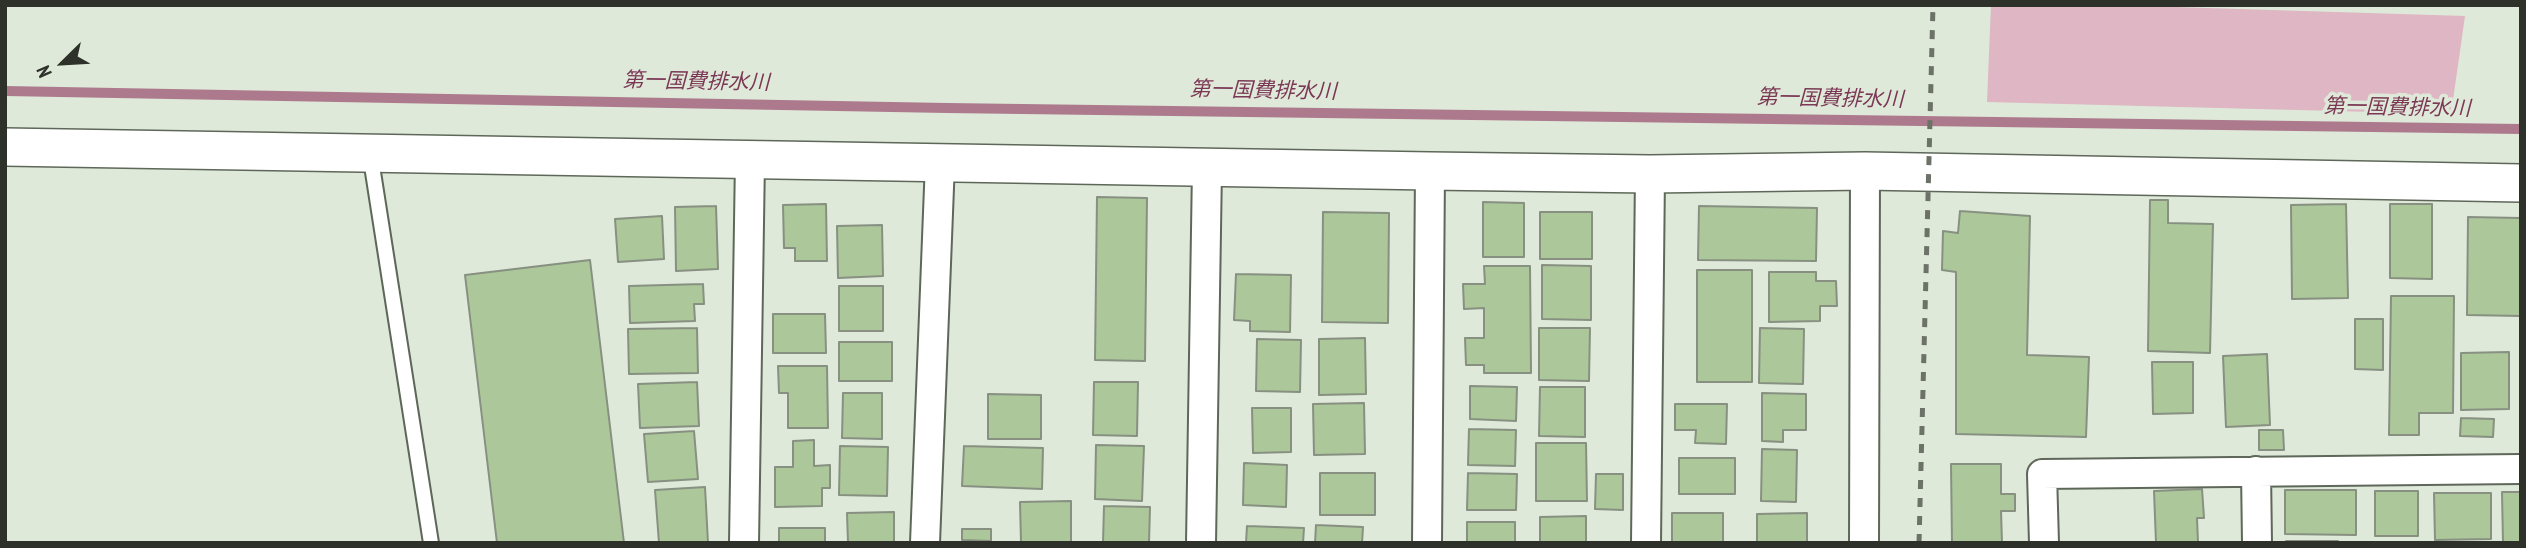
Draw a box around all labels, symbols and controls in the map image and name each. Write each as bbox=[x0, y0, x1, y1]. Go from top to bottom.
north arrow bbox=[28, 28, 98, 98]
text: N bbox=[31, 62, 57, 81]
water label: 第一国費排水川 bbox=[622, 68, 770, 96]
water label: 第一国費排水川 bbox=[1189, 77, 1337, 105]
water label: 第一国費排水川 bbox=[1756, 85, 1904, 113]
water label: 第一国費排水川 bbox=[2323, 94, 2471, 122]

